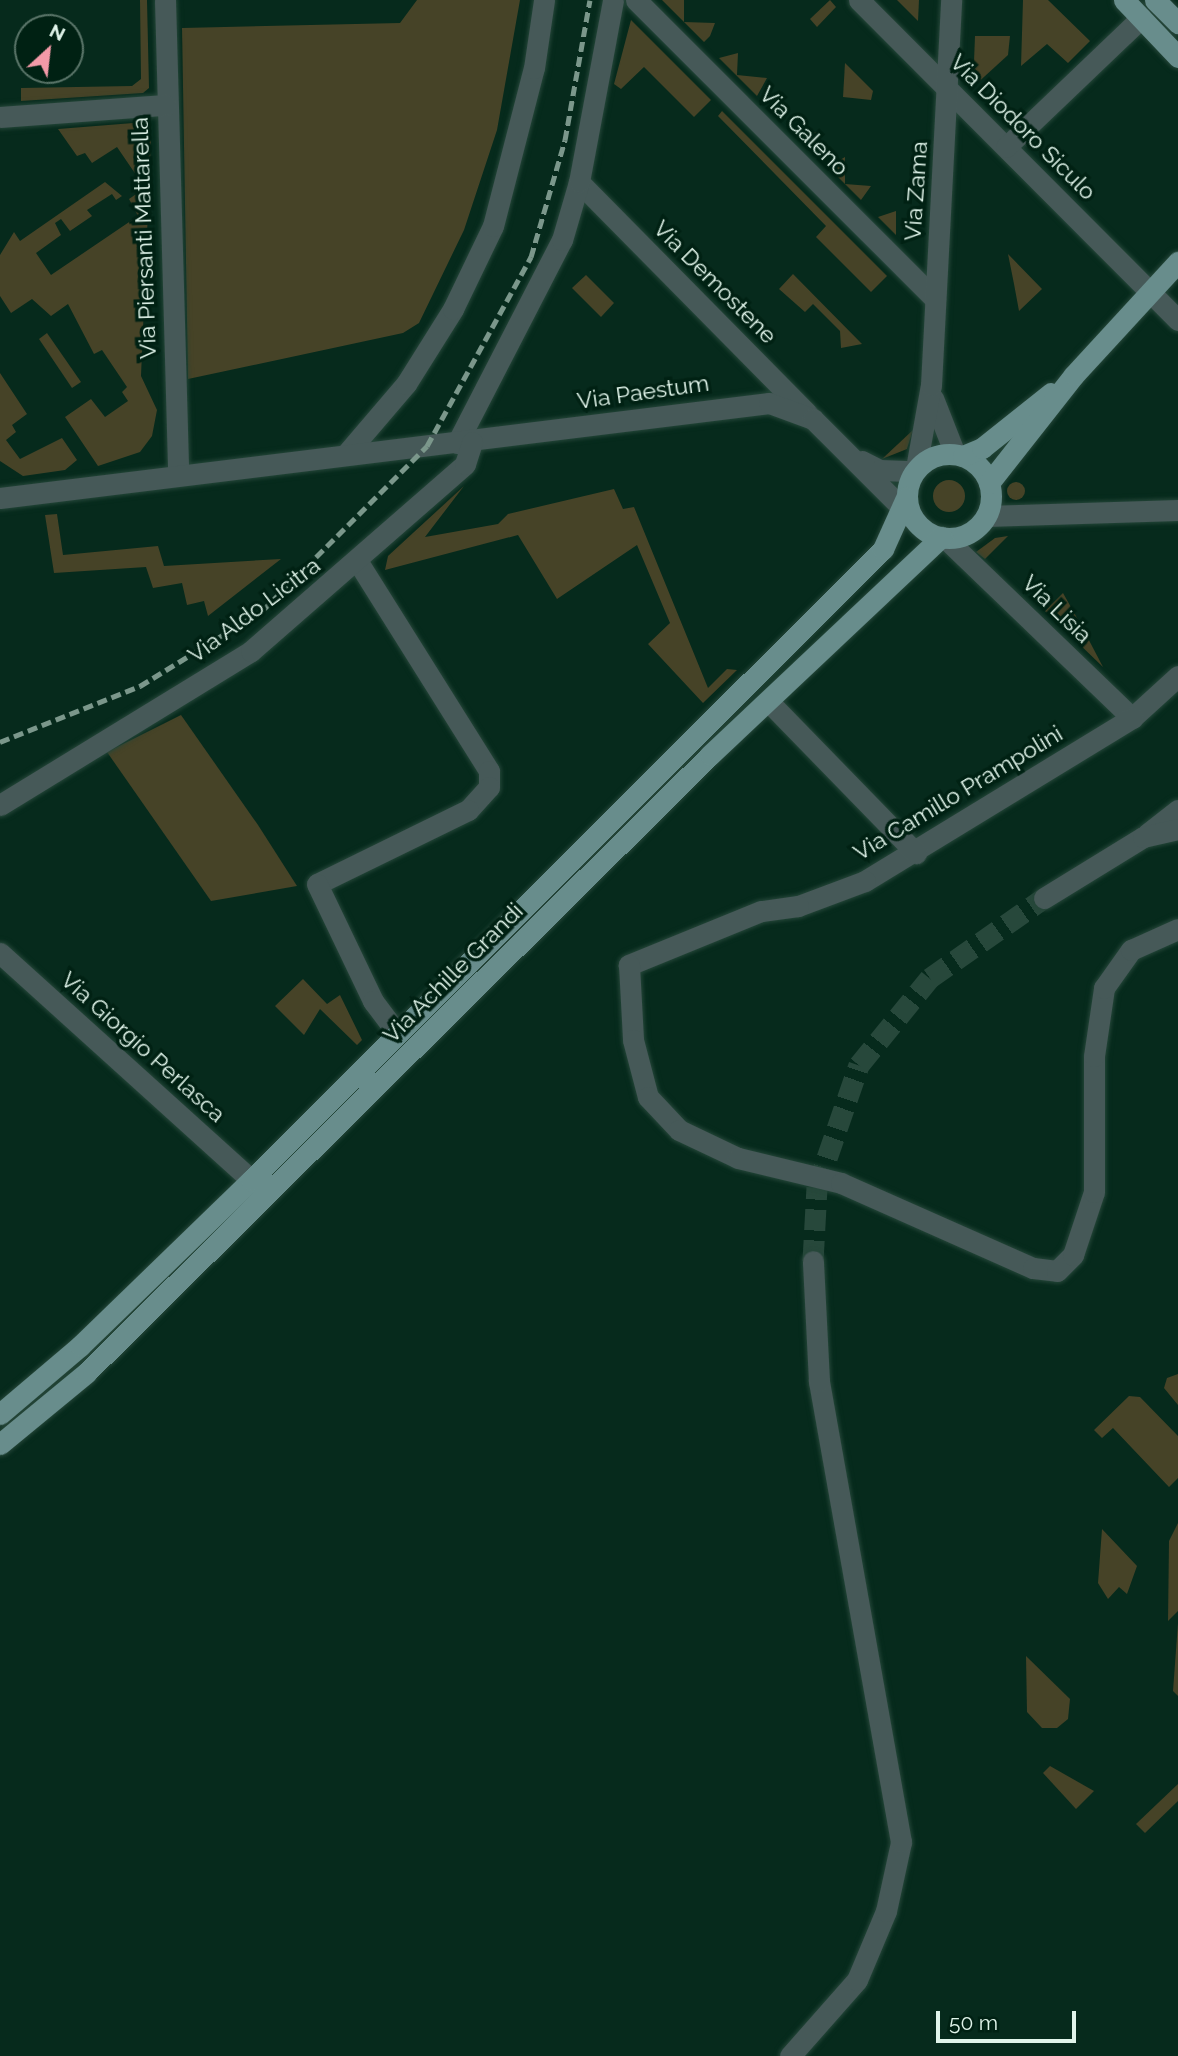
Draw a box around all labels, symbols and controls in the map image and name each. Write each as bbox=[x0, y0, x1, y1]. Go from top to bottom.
north arrow bbox=[14, 14, 84, 84]
text: N bbox=[46, 19, 69, 45]
street label: Via Diodoro Siculo bbox=[944, 48, 1102, 206]
street label: Via Galeno bbox=[754, 81, 854, 181]
street label: Via Piersanti Mattarella bbox=[126, 117, 162, 359]
street label: Via Zama bbox=[899, 140, 933, 242]
street label: Via Demostene bbox=[648, 215, 782, 349]
street label: Via Paestum bbox=[575, 369, 711, 415]
street label: Via Aldo Licitra bbox=[182, 551, 326, 669]
street label: Via Lisia bbox=[1016, 569, 1098, 649]
street label: Via Camillo Prampolini bbox=[848, 720, 1068, 866]
street label: Via Achille Grandi bbox=[377, 897, 529, 1049]
street label: Via Giorgio Perlasca bbox=[55, 966, 231, 1128]
scale bar bbox=[940, 1996, 1080, 2040]
text: 50 m bbox=[949, 2010, 998, 2035]

